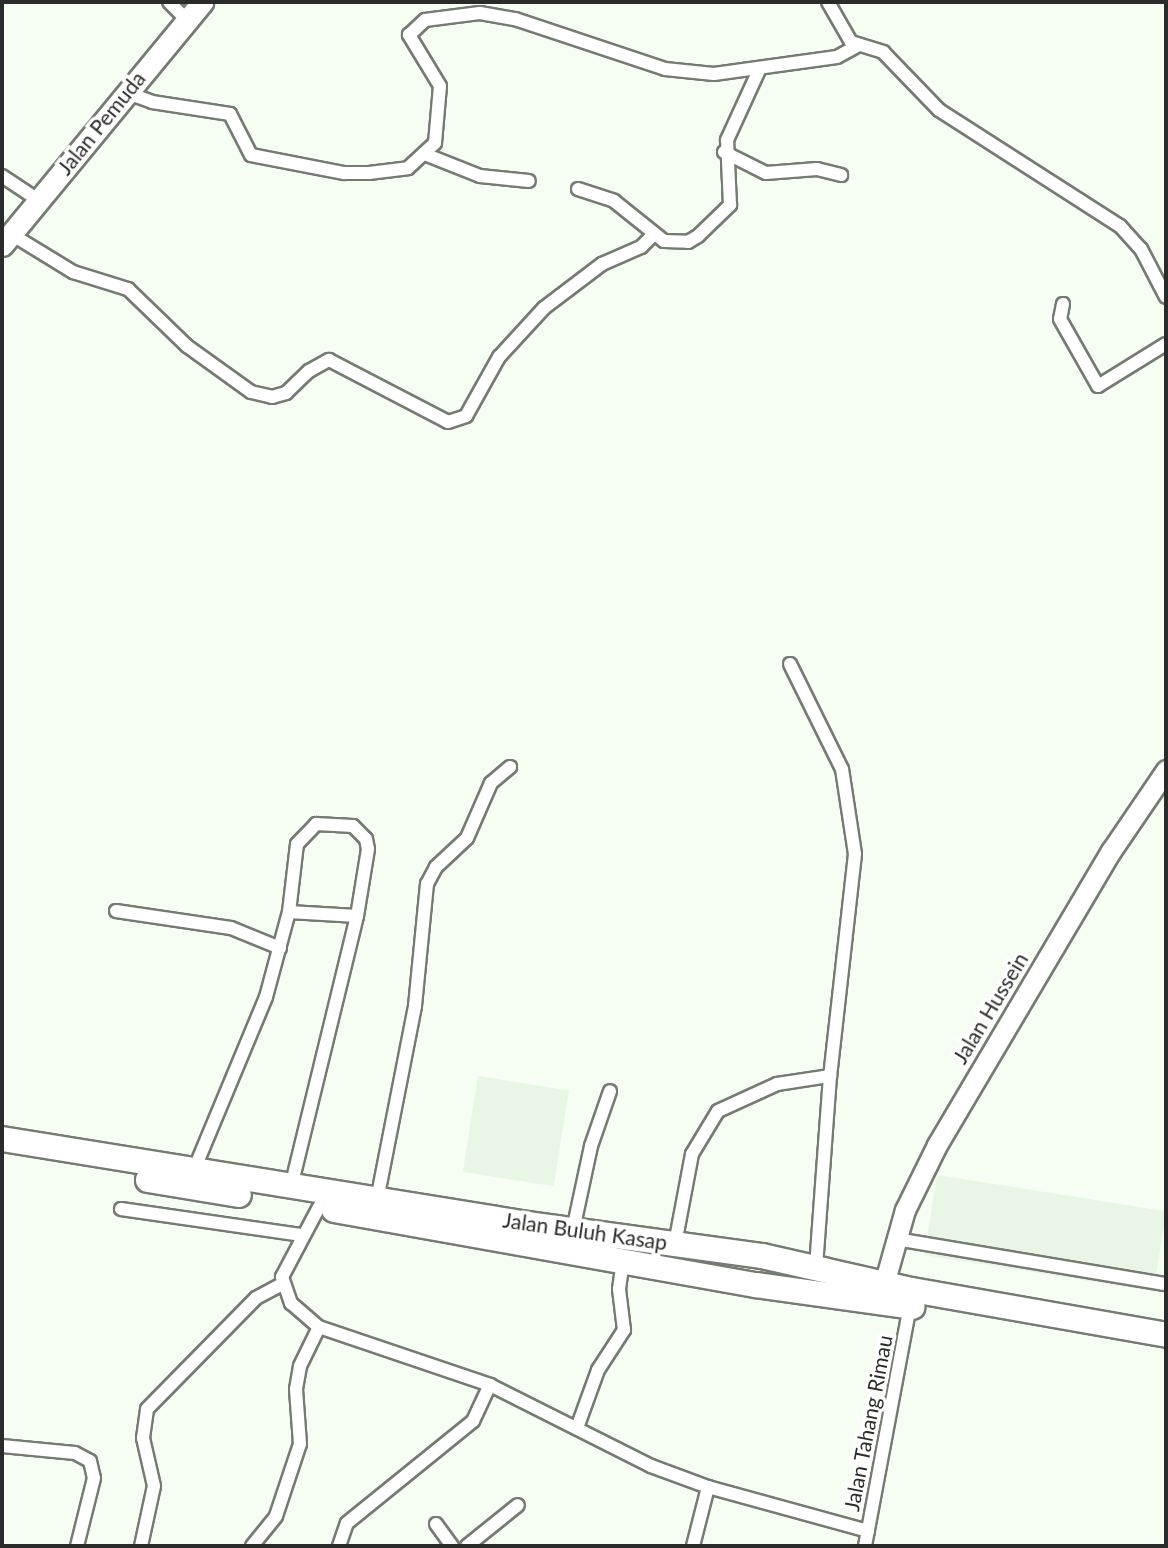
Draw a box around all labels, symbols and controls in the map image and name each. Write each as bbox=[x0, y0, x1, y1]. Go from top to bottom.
street label: Jalan Pemuda bbox=[52, 66, 150, 180]
street label: Jalan Hussein bbox=[947, 948, 1033, 1068]
street label: Jalan Buluh Kasap bbox=[501, 1207, 669, 1255]
street label: Jalan Tahang Rimau bbox=[839, 1333, 897, 1513]

